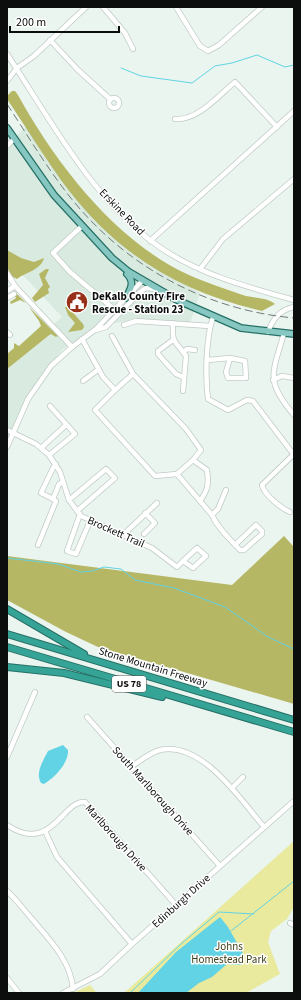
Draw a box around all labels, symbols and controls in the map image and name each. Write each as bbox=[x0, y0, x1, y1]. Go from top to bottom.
scale bar bbox=[10, 8, 119, 34]
text: 200 m bbox=[16, 14, 46, 31]
street label: Erskine Road bbox=[96, 185, 148, 239]
public building icon: DeKalb County Fire Rescue - Station 23 bbox=[64, 289, 90, 315]
place label: DeKalb County Fire Rescue - Station 23 bbox=[92, 289, 185, 317]
street label: Brockett Trail bbox=[85, 513, 147, 551]
street label: Stone Mountain Freeway bbox=[97, 643, 209, 691]
road number: US 78 bbox=[112, 676, 146, 692]
street label: South Marlborough Drive bbox=[110, 744, 196, 838]
street label: Marlborough Drive bbox=[83, 802, 149, 874]
street label: Edinburgh Drive bbox=[149, 870, 214, 931]
park label: Johns Homestead Park bbox=[191, 939, 267, 967]

